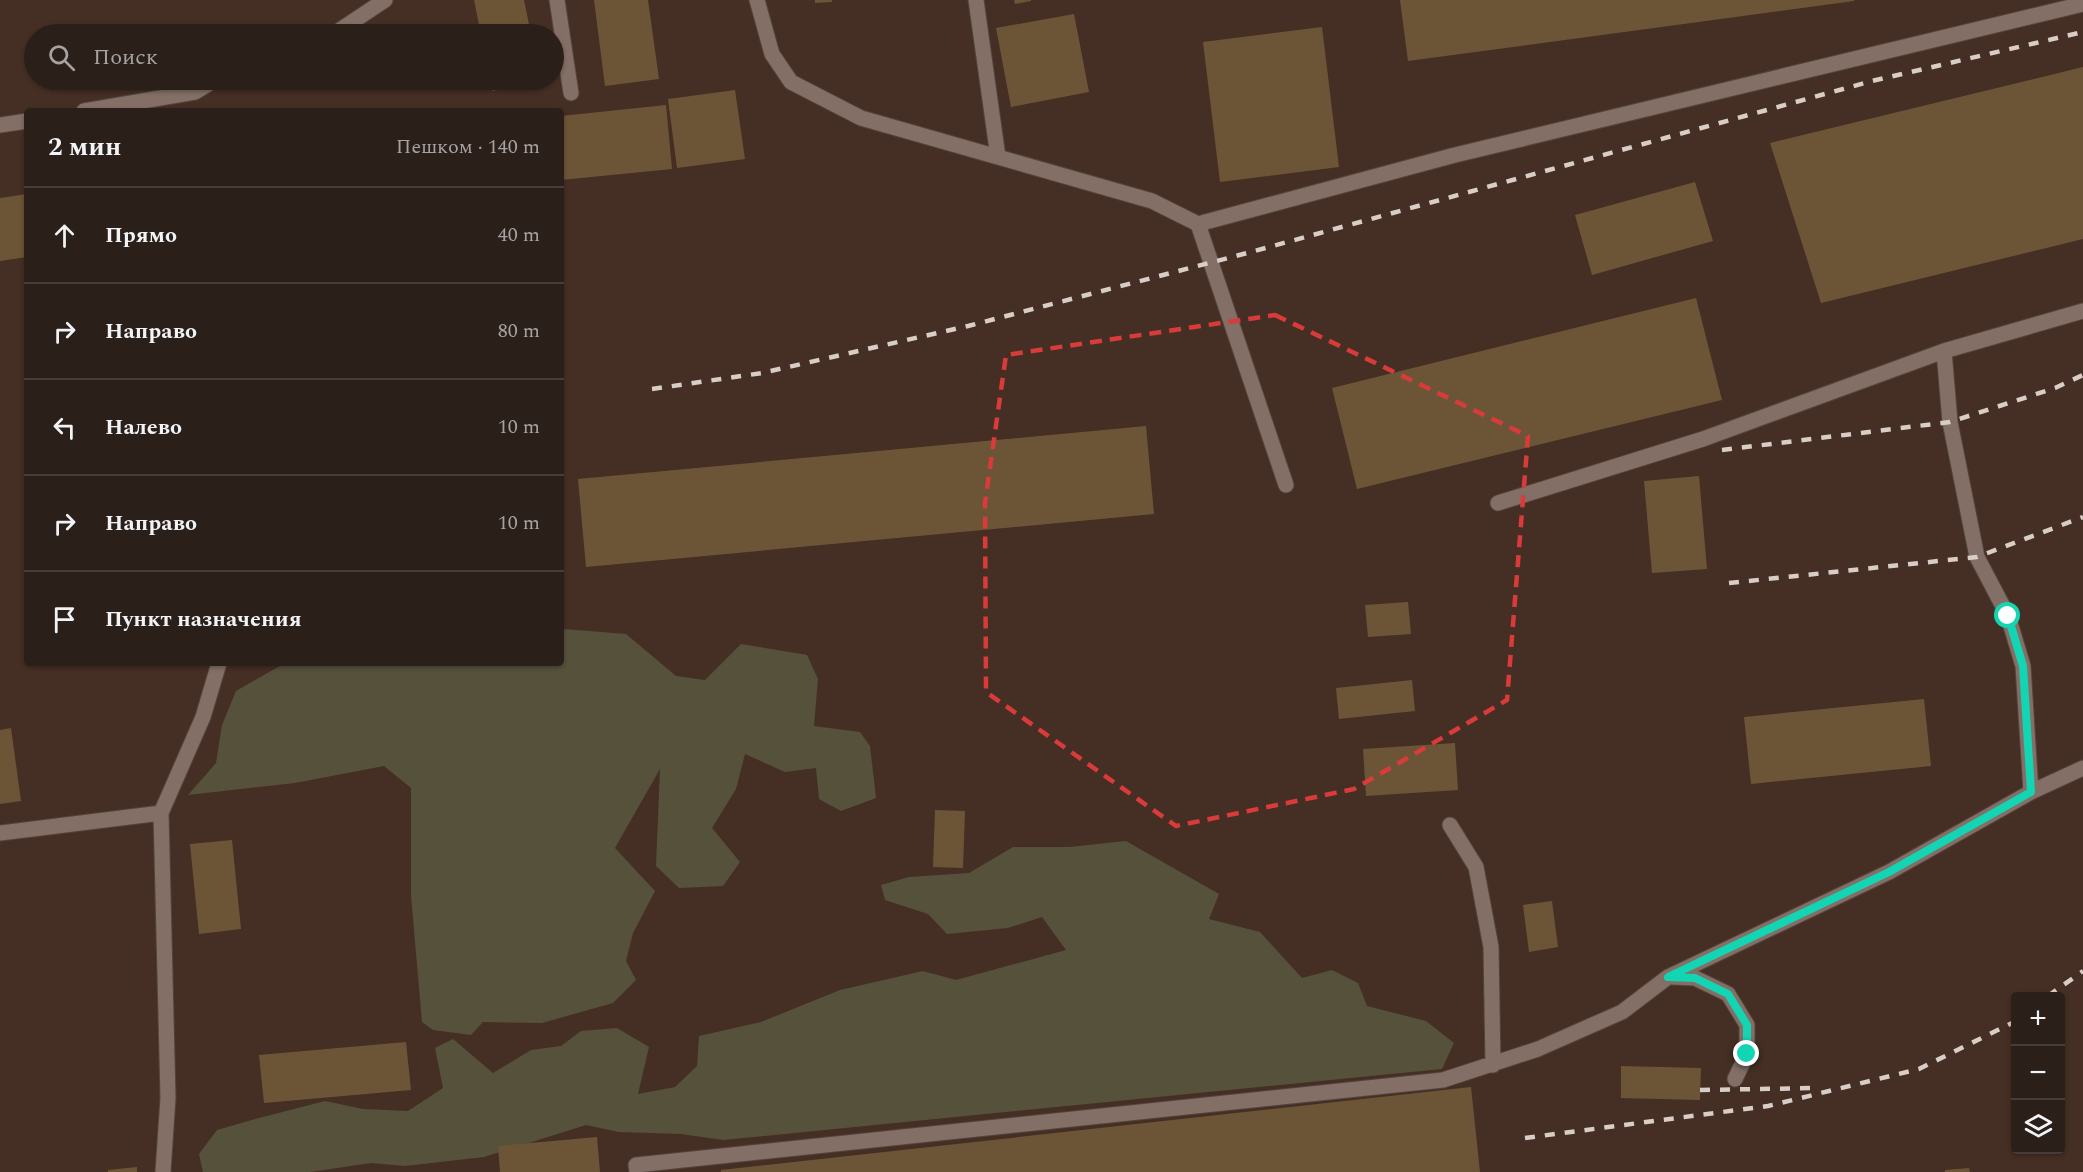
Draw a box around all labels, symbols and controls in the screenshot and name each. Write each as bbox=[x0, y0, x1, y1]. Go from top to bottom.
search box bbox=[24, 24, 564, 90]
icon: search bbox=[45, 41, 78, 74]
text: Поиск bbox=[93, 41, 158, 74]
text: 2 мин bbox=[48, 127, 121, 167]
text: Пешком · 140 m bbox=[396, 132, 540, 162]
icon: ahead bbox=[48, 219, 81, 252]
text: Прямо bbox=[105, 219, 177, 252]
text: 40 m bbox=[498, 220, 540, 250]
icon: right bbox=[48, 315, 81, 348]
text: Направо bbox=[105, 315, 197, 348]
text: 80 m bbox=[498, 316, 540, 346]
icon: left bbox=[48, 411, 81, 444]
text: Налево bbox=[105, 411, 182, 444]
text: 10 m bbox=[498, 412, 540, 442]
icon: right bbox=[48, 507, 81, 540]
text: Направо bbox=[105, 507, 197, 540]
text: 10 m bbox=[498, 508, 540, 538]
route start bbox=[1994, 602, 2020, 628]
icon: arrive bbox=[48, 603, 81, 636]
text: Пункт назначения bbox=[105, 603, 302, 636]
map controls bbox=[2011, 992, 2065, 1154]
button: + bbox=[2011, 992, 2065, 1046]
route end bbox=[1733, 1040, 1759, 1066]
button: − bbox=[2011, 1046, 2065, 1100]
button: layers bbox=[2011, 1100, 2065, 1154]

